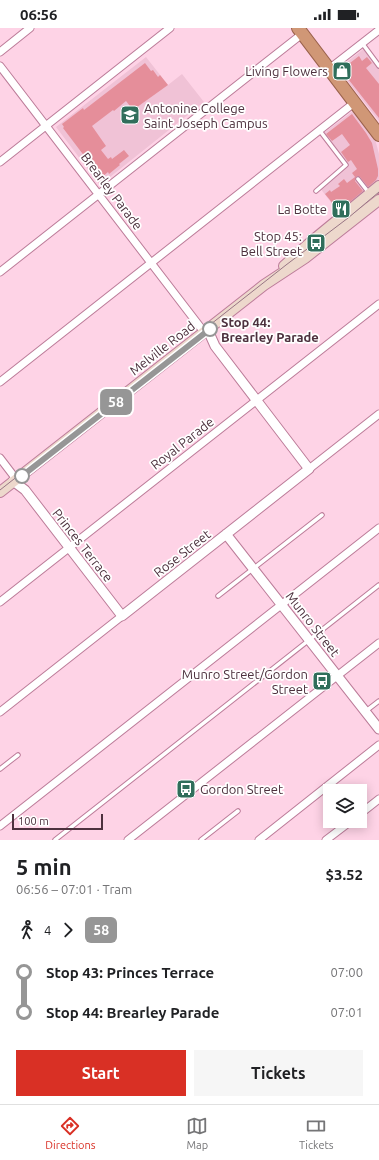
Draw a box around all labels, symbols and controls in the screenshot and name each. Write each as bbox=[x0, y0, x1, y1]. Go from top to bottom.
text: 06:56 bbox=[20, 6, 58, 23]
shop icon: Living Flowers bbox=[331, 60, 353, 82]
place label: Living Flowers bbox=[245, 64, 328, 78]
place label: Antonine College Saint Joseph Campus bbox=[144, 101, 268, 130]
school or university icon: Antonine College Saint Joseph Campus bbox=[119, 104, 141, 126]
street label: Brearley Parade bbox=[79, 150, 145, 232]
restaurant icon: La Botte bbox=[330, 198, 352, 220]
place label: La Botte bbox=[277, 202, 327, 216]
place label: Stop 45: Bell Street bbox=[240, 229, 302, 258]
bus stop icon: Stop 45: Bell Street bbox=[305, 232, 327, 254]
place label: Stop 44: Brearley Parade bbox=[221, 315, 319, 344]
street label: Melville Road bbox=[127, 318, 197, 378]
marker: Stop 44: Brearley Parade bbox=[202, 321, 218, 337]
line badge: 58 bbox=[98, 389, 134, 415]
text: 58 bbox=[108, 394, 124, 410]
street label: Royal Parade bbox=[148, 414, 216, 472]
unlabelled marker bbox=[14, 468, 30, 484]
street label: Princes Terrace bbox=[50, 506, 116, 584]
street label: Rose Street bbox=[151, 527, 213, 579]
street label: Munro Street bbox=[283, 589, 343, 659]
place label: Munro Street/Gordon Street bbox=[182, 667, 308, 696]
bus stop icon: Munro Street/Gordon Street bbox=[311, 670, 333, 692]
bus stop icon: Gordon Street bbox=[175, 778, 197, 800]
place label: Gordon Street bbox=[200, 782, 283, 796]
map controls bbox=[323, 784, 367, 828]
button: layers bbox=[323, 784, 367, 828]
scale bar bbox=[12, 812, 103, 831]
text: 100 m bbox=[18, 815, 49, 827]
text: 5 min bbox=[16, 854, 72, 879]
text: $3.52 bbox=[325, 866, 363, 883]
text: 06:56 – 07:01 · Tram bbox=[16, 882, 132, 896]
icon: walk bbox=[16, 919, 38, 941]
icon: forward bbox=[57, 919, 79, 941]
text: 58 bbox=[93, 922, 109, 938]
text: 4 bbox=[44, 923, 51, 937]
text: Stop 43: Princes Terrace bbox=[46, 964, 214, 981]
text: 07:00 bbox=[330, 965, 363, 979]
text: Stop 44: Brearley Parade bbox=[46, 1004, 219, 1021]
text: 07:01 bbox=[330, 1005, 363, 1019]
button: Start bbox=[16, 1050, 186, 1096]
button: Tickets bbox=[194, 1050, 363, 1096]
tab: Directions bbox=[45, 1115, 96, 1151]
tab: Map bbox=[186, 1115, 208, 1151]
tab: Tickets bbox=[299, 1115, 334, 1151]

